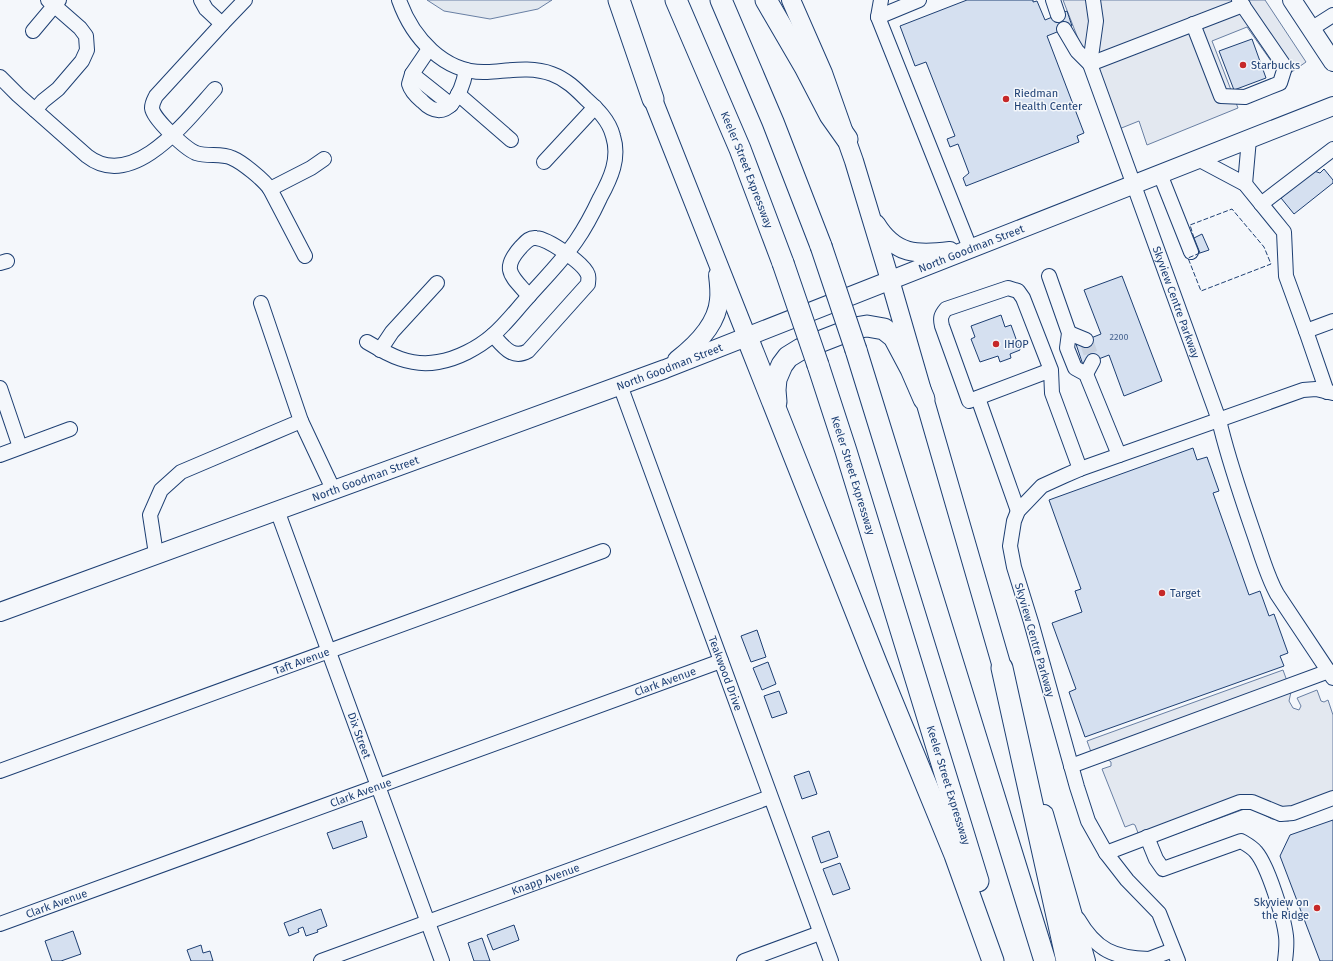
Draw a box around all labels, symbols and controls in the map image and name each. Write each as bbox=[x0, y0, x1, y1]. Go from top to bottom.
place label: Starbucks bbox=[1251, 59, 1300, 72]
marker: Starbucks bbox=[1238, 60, 1248, 70]
place label: Riedman Health Center bbox=[1014, 87, 1083, 113]
marker: Riedman Health Center bbox=[1001, 94, 1011, 104]
street label: Keeler Street Expressway bbox=[718, 110, 775, 231]
street label: North Goodman Street bbox=[917, 222, 1026, 276]
street label: Skyview Centre Parkway bbox=[1150, 245, 1202, 361]
house number: 2200 bbox=[1110, 332, 1128, 342]
place label: IHOP bbox=[1004, 338, 1029, 351]
marker: IHOP bbox=[991, 339, 1001, 349]
street label: North Goodman Street bbox=[615, 341, 725, 393]
street label: Keeler Street Expressway bbox=[828, 414, 878, 537]
street label: North Goodman Street bbox=[310, 454, 421, 504]
street label: Skyview Centre Parkway bbox=[1012, 582, 1057, 699]
place label: Target bbox=[1170, 587, 1201, 600]
marker: Target bbox=[1157, 588, 1167, 598]
street label: Teakwood Drive bbox=[705, 634, 745, 713]
street label: Taft Avenue bbox=[272, 645, 331, 678]
street label: Clark Avenue bbox=[633, 665, 698, 699]
street label: Dix Street bbox=[345, 711, 373, 761]
street label: Keeler Street Expressway bbox=[924, 724, 973, 847]
street label: Clark Avenue bbox=[328, 776, 393, 810]
street label: Knapp Avenue bbox=[510, 861, 581, 898]
street label: Clark Avenue bbox=[24, 887, 89, 921]
place label: Skyview on the Ridge bbox=[1254, 896, 1309, 922]
marker: Skyview on the Ridge bbox=[1312, 903, 1322, 913]

